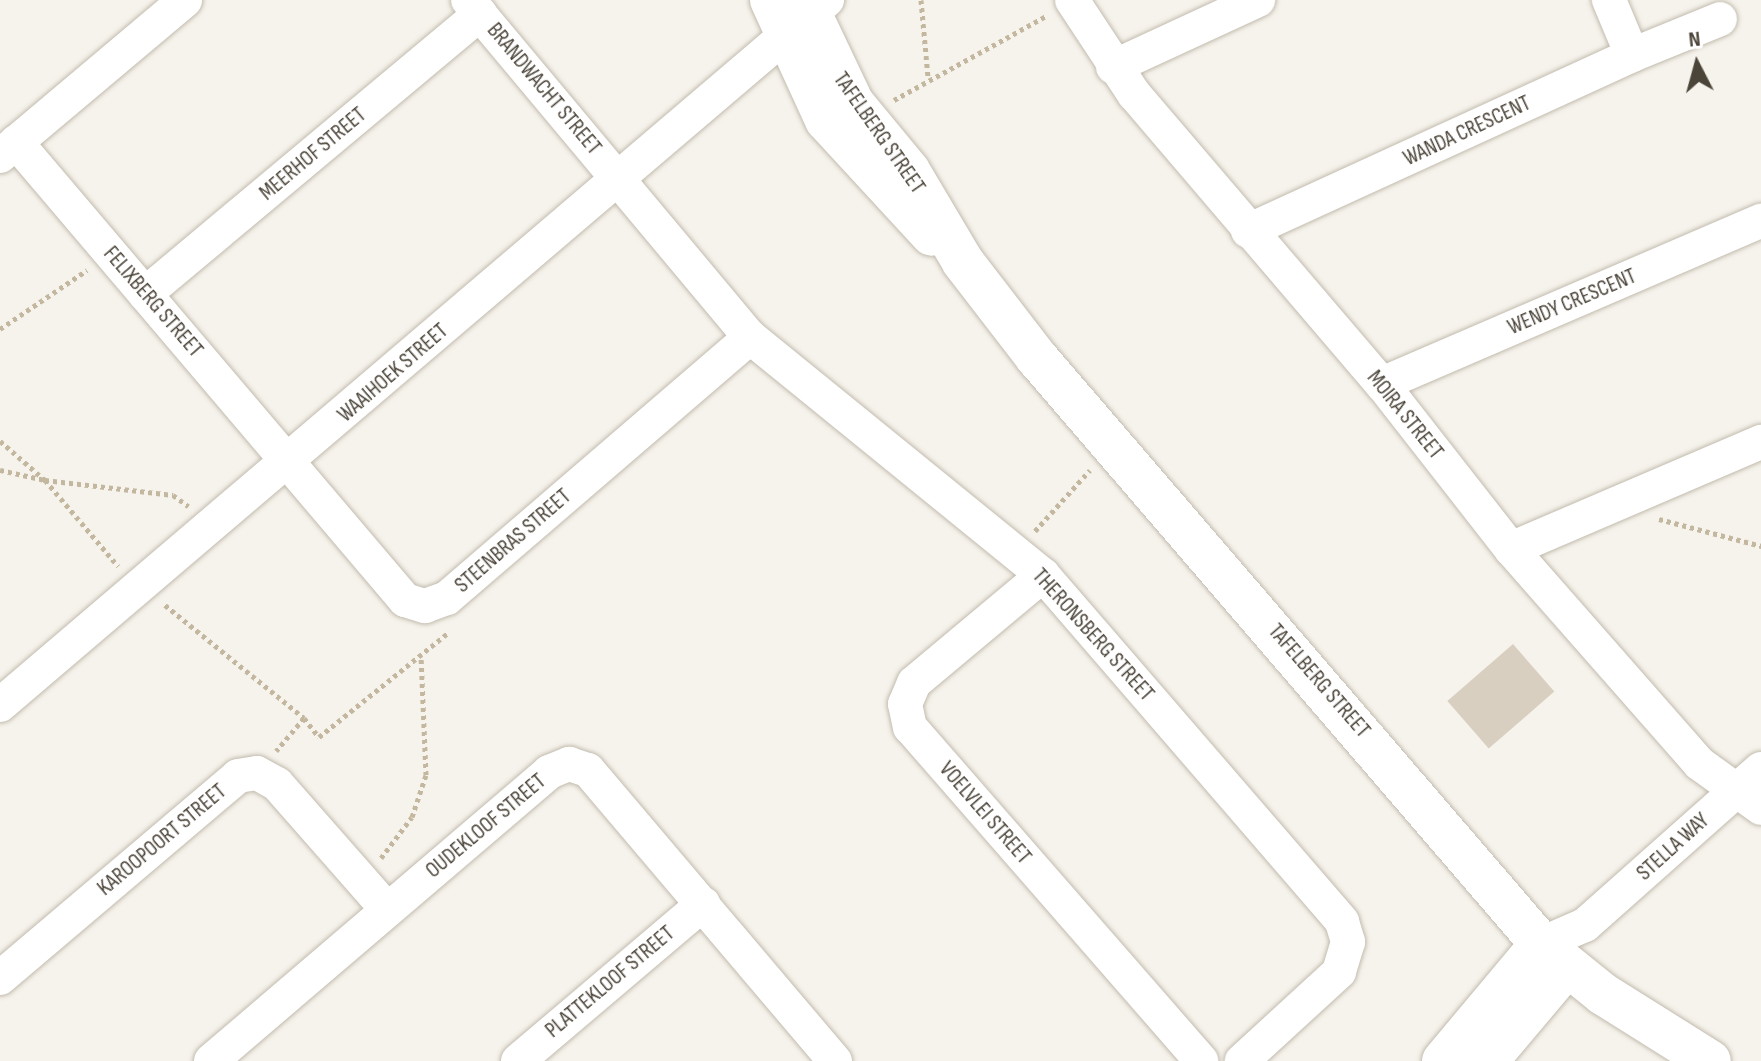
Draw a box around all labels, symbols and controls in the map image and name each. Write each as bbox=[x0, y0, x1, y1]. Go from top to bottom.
street label: BRANDWACHT STREET bbox=[481, 18, 607, 160]
north arrow bbox=[1657, 24, 1737, 104]
text: N bbox=[1687, 26, 1702, 54]
street label: TAFELBERG STREET bbox=[827, 67, 931, 199]
street label: WANDA CRESCENT bbox=[1399, 90, 1535, 172]
street label: MEERHOF STREET bbox=[254, 102, 372, 206]
street label: FELIXBERG STREET bbox=[98, 241, 208, 363]
street label: WENDY CRESCENT bbox=[1504, 263, 1640, 341]
street label: WAAIHOEK STREET bbox=[332, 318, 454, 428]
street label: MOIRA STREET bbox=[1361, 365, 1449, 465]
street label: STEENBRAS STREET bbox=[450, 483, 576, 599]
street label: THERONSBERG STREET bbox=[1026, 563, 1160, 707]
street label: TAFELBERG STREET bbox=[1262, 619, 1376, 743]
street label: VOELVLEI STREET bbox=[933, 756, 1037, 870]
street label: OUDEKLOOF STREET bbox=[421, 768, 551, 884]
street label: KAROOPOORT STREET bbox=[92, 779, 232, 901]
street label: STELLA WAY bbox=[1631, 808, 1715, 886]
street label: PLATTEKLOOF STREET bbox=[540, 920, 680, 1044]

